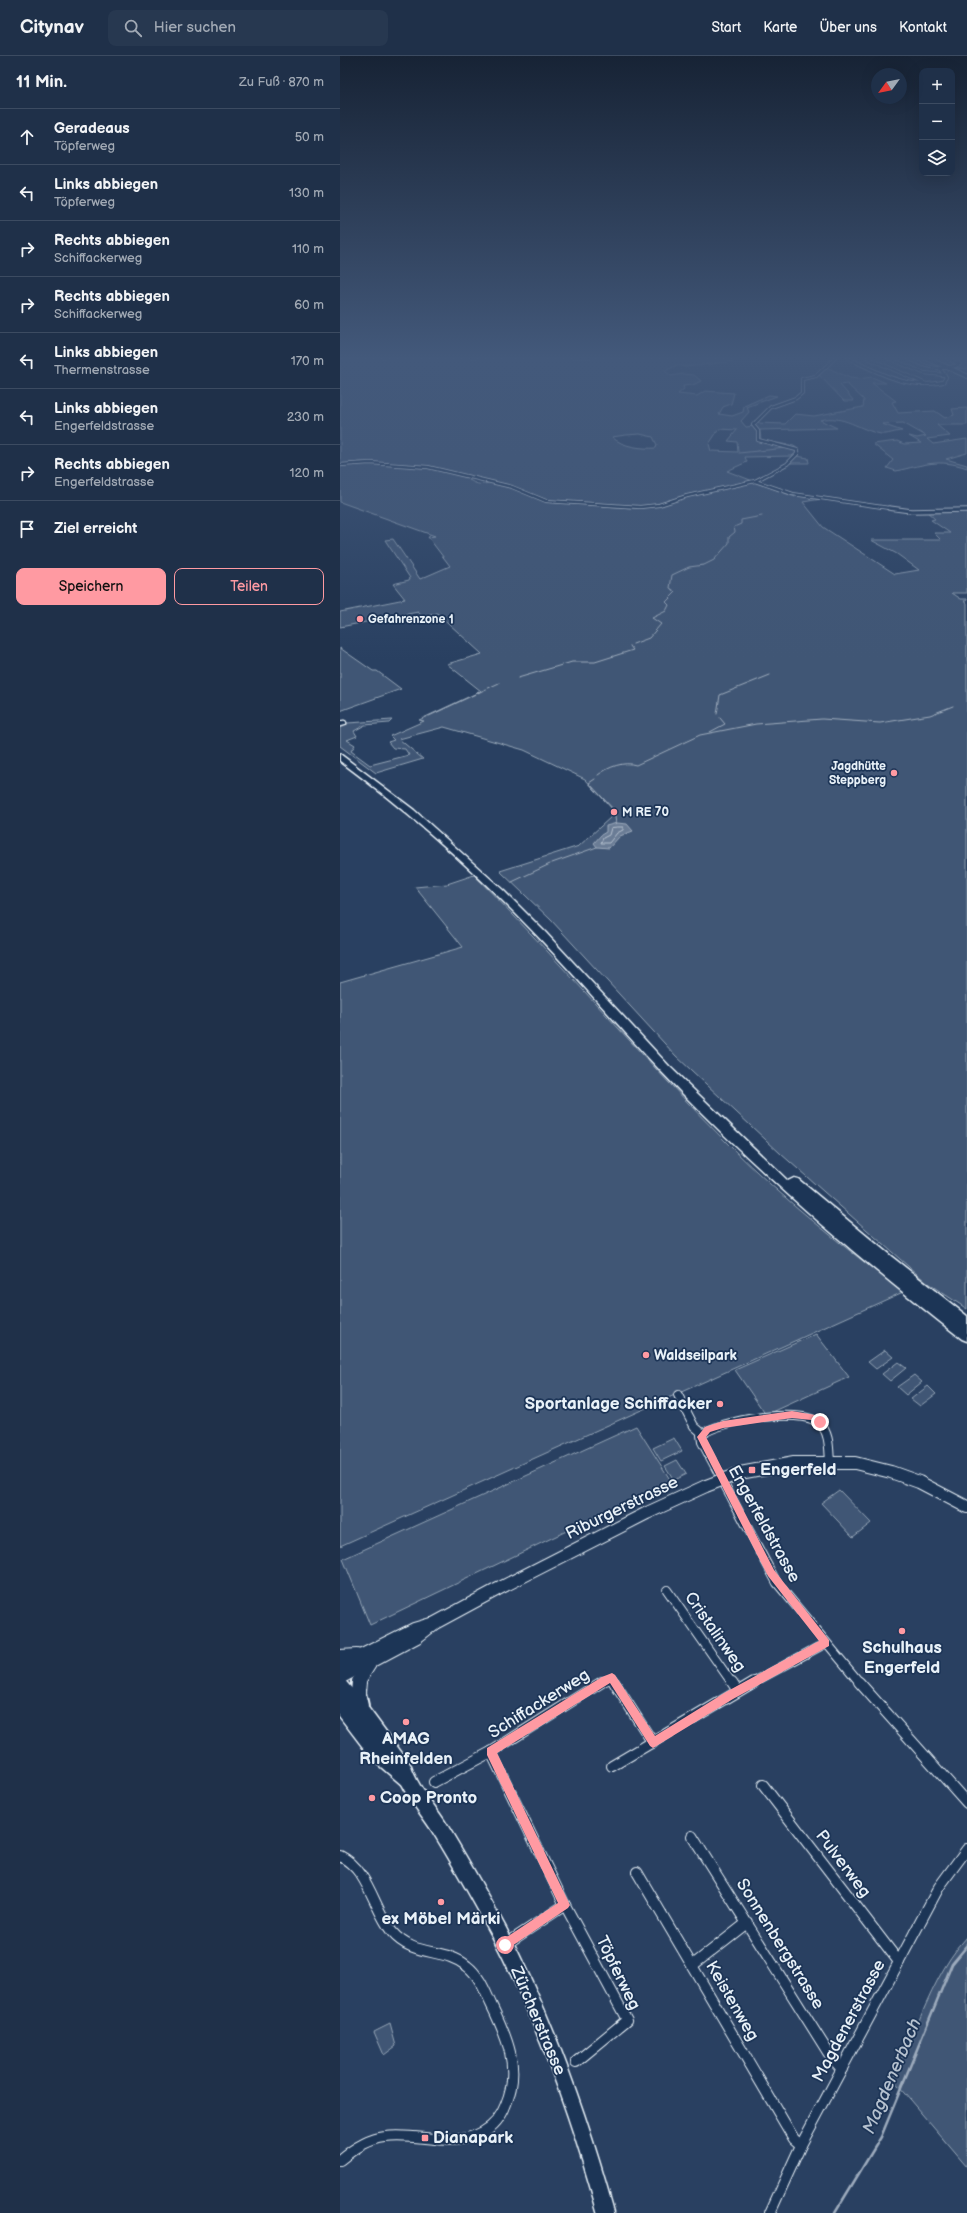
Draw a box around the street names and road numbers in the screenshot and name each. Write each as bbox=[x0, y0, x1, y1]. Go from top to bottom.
street label: Engerfeldstrasse bbox=[724, 1462, 804, 1586]
street label: Riburgerstrasse bbox=[562, 1472, 682, 1544]
street label: Cristalinweg bbox=[680, 1588, 750, 1676]
street label: Schiffackerweg bbox=[485, 1665, 593, 1743]
street label: Pulverweg bbox=[811, 1826, 875, 1902]
street label: Sonnenbergstrasse bbox=[732, 1875, 828, 2013]
street label: Töpferweg bbox=[592, 1933, 644, 2013]
street label: Magdenerstrasse bbox=[808, 1956, 890, 2086]
street label: Keistenweg bbox=[701, 1958, 763, 2044]
street label: Zürcherstrasse bbox=[506, 1963, 570, 2078]

